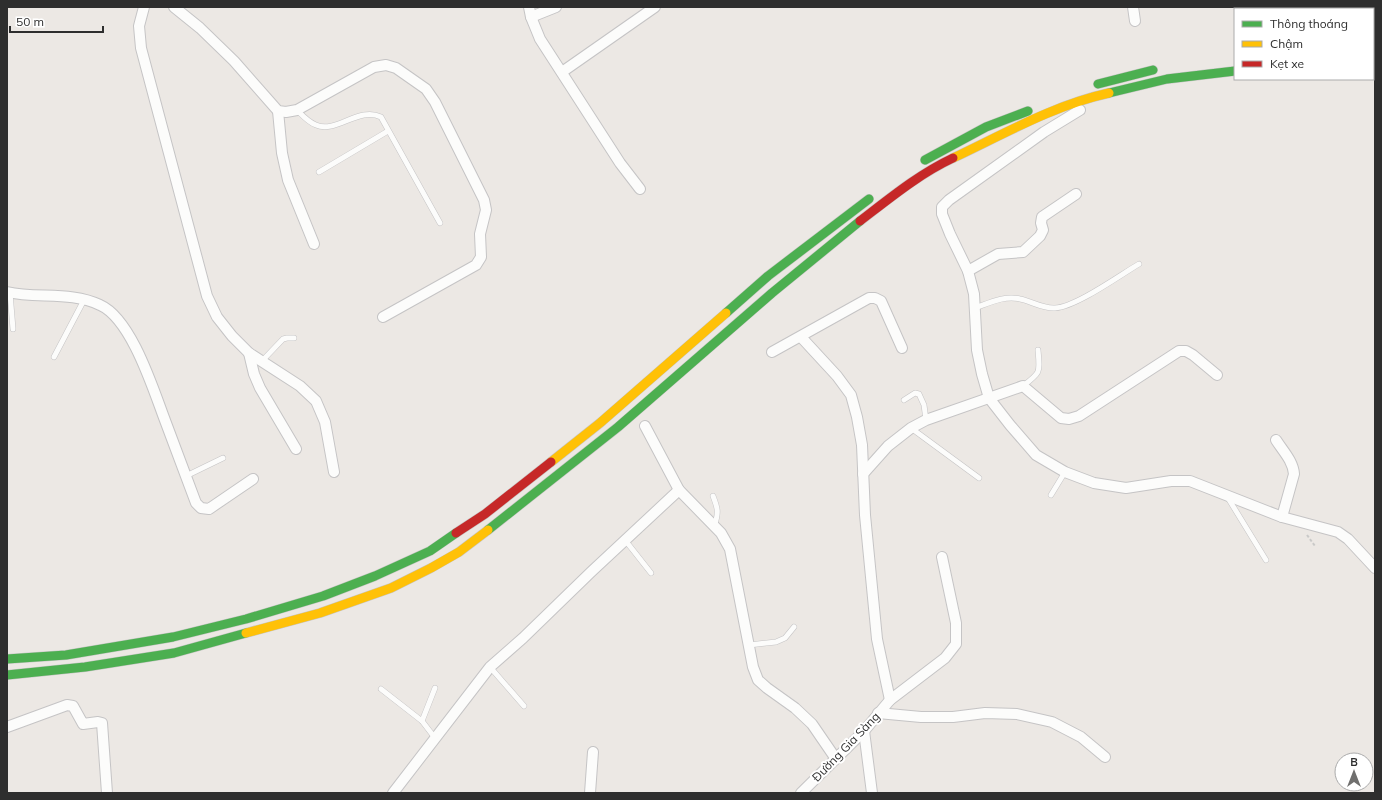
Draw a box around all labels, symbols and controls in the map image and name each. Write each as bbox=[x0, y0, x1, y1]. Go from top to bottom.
scale bar bbox=[10, 8, 103, 34]
legend bbox=[1234, 8, 1374, 80]
text: 50 m bbox=[16, 14, 44, 29]
text: Thông thoáng bbox=[1270, 16, 1348, 31]
text: Chậm bbox=[1270, 36, 1303, 51]
text: Kẹt xe bbox=[1270, 56, 1304, 71]
street label: Đường Gia Sàng bbox=[809, 709, 883, 785]
north arrow bbox=[1334, 752, 1374, 792]
text: B bbox=[1350, 755, 1358, 769]

